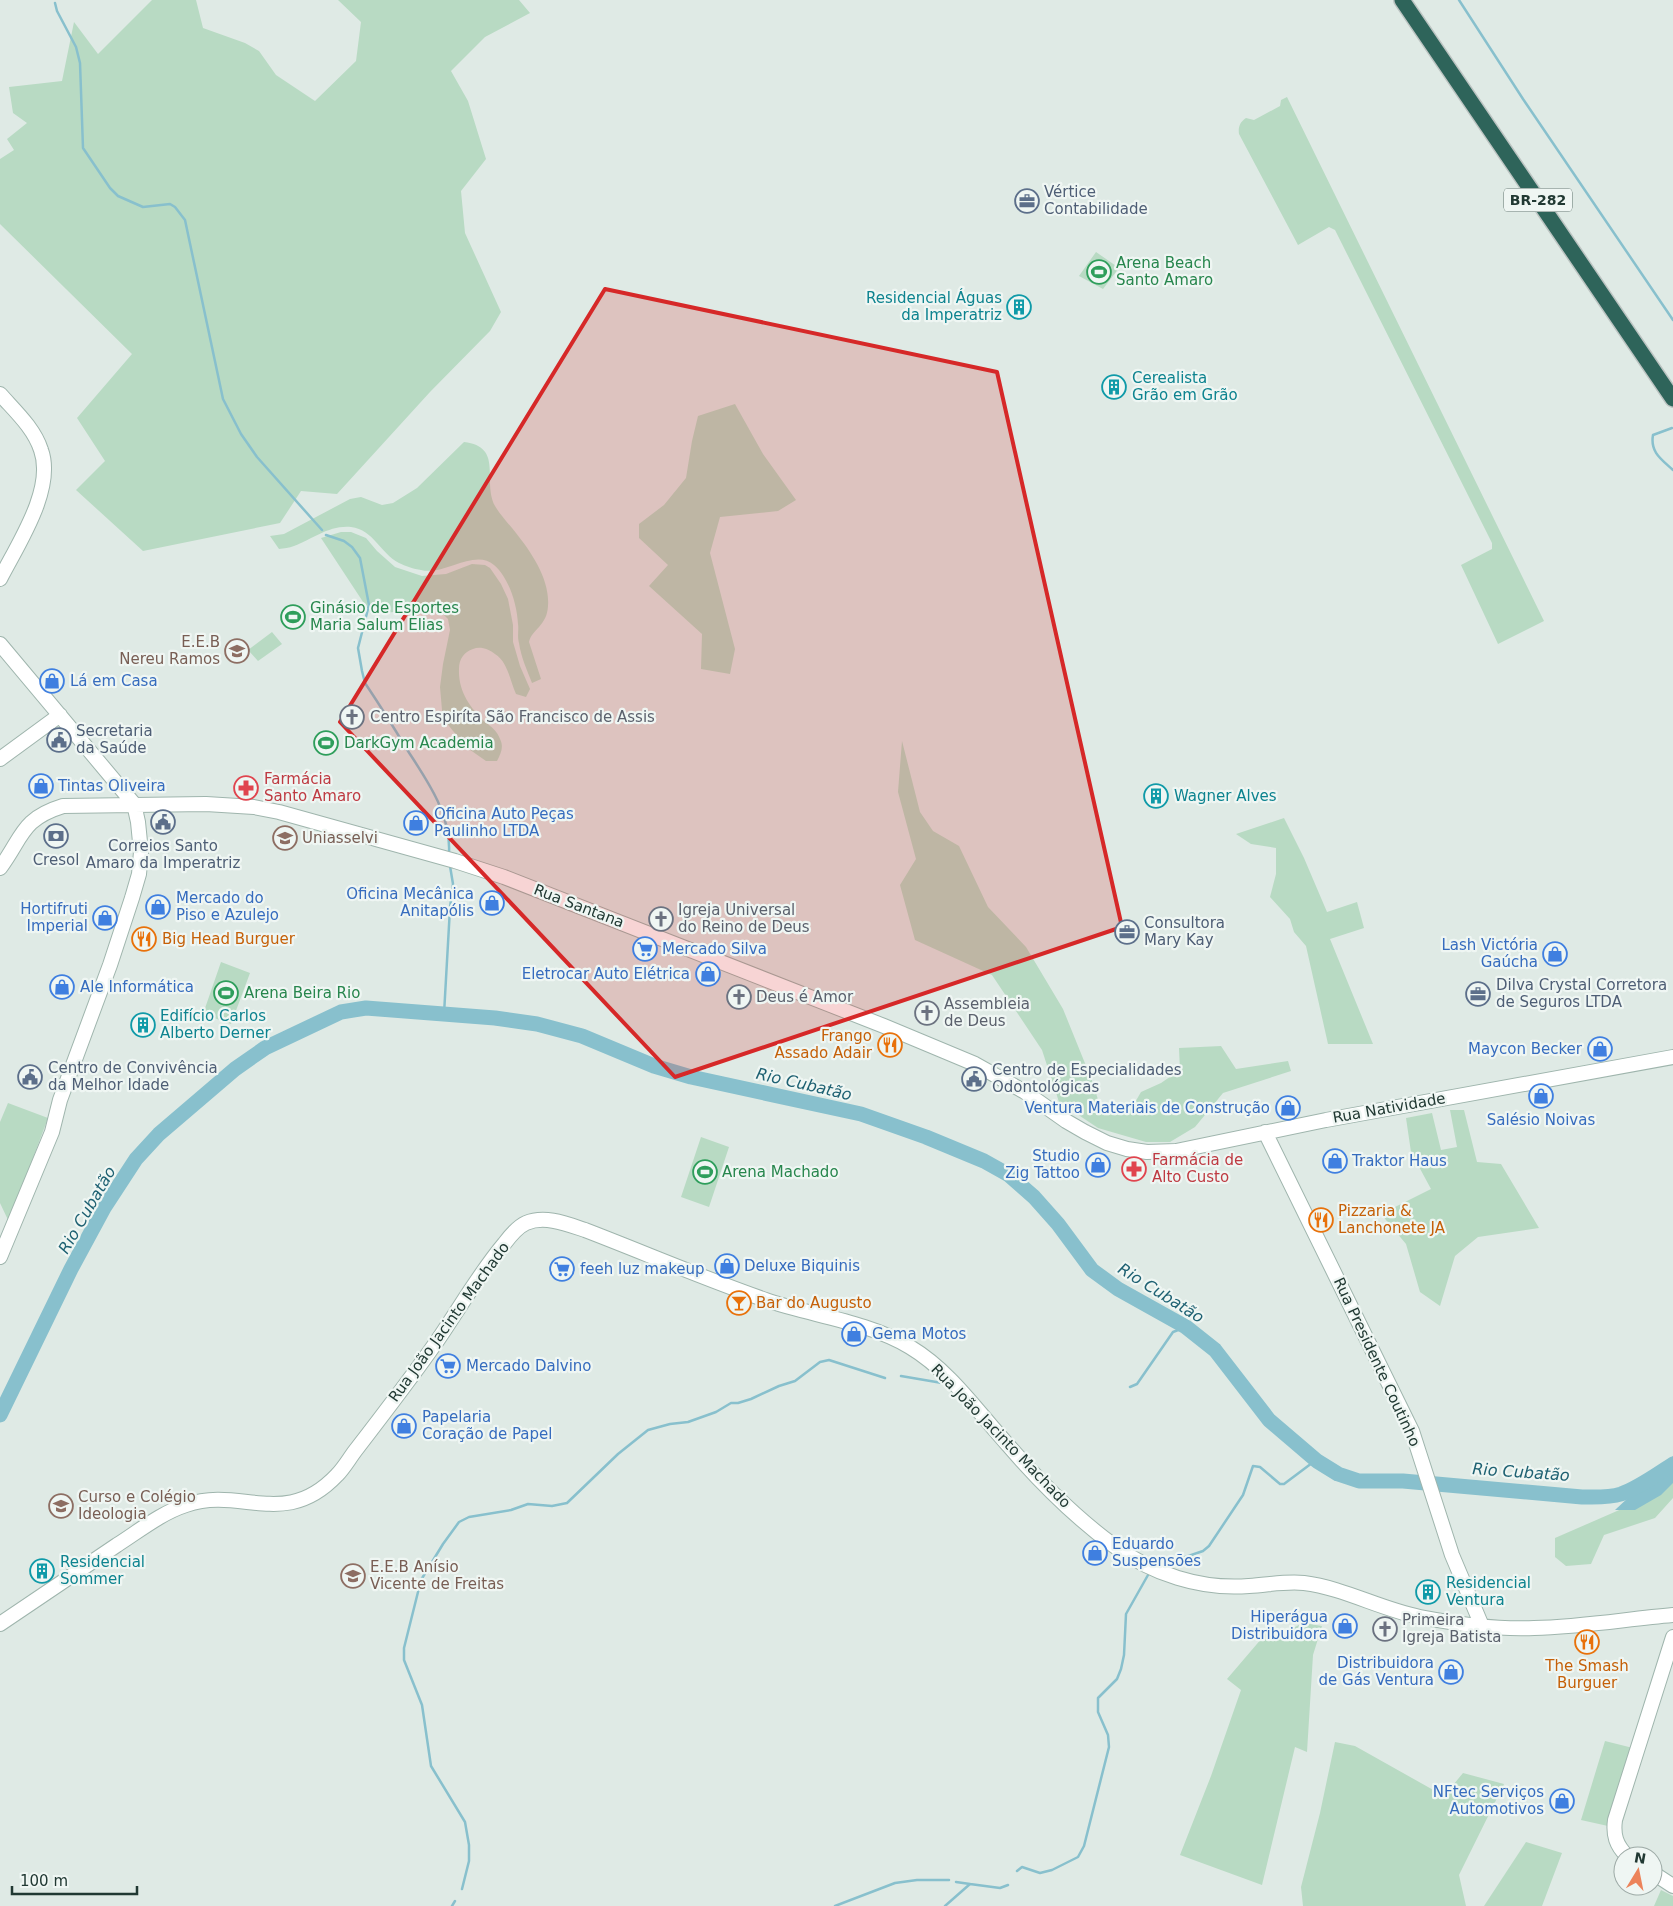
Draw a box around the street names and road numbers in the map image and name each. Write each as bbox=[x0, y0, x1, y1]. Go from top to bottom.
road number: BR-282 bbox=[1504, 188, 1572, 212]
street label: Rua Santana bbox=[531, 881, 627, 931]
street label: Rua Natividade bbox=[1331, 1089, 1447, 1127]
street label: Rua João Jacinto Machado bbox=[385, 1239, 513, 1405]
street label: Rua Presidente Coutinho bbox=[1330, 1275, 1424, 1449]
street label: Rua João Jacinto Machado bbox=[927, 1360, 1075, 1512]

